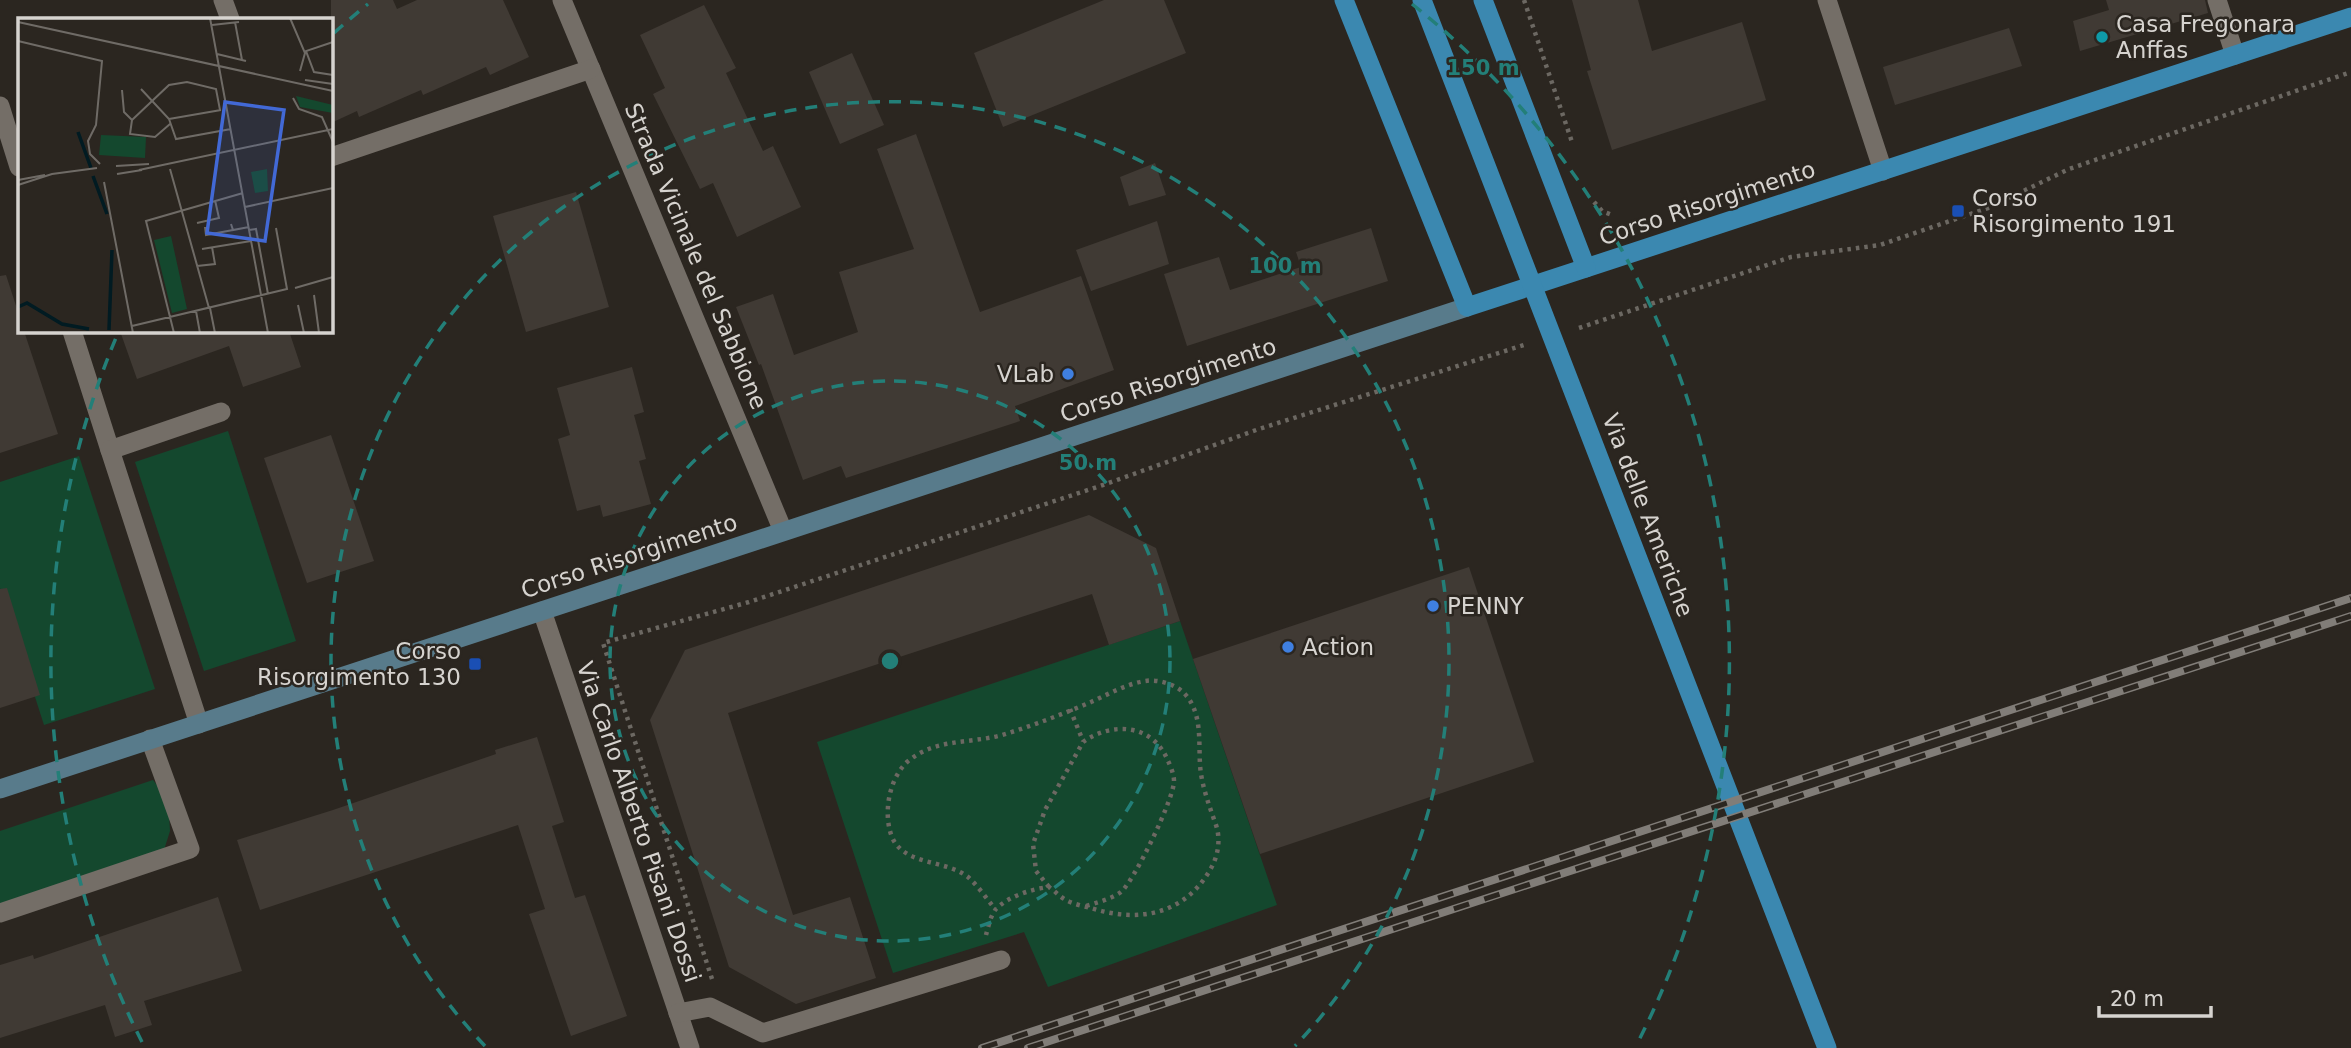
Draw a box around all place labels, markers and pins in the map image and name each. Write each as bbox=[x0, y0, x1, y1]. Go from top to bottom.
place label: Casa Fregonara Anffas bbox=[2116, 11, 2295, 63]
marker: Casa Fregonara Anffas bbox=[2094, 29, 2110, 45]
place label: Corso Risorgimento 191 bbox=[1972, 185, 2176, 237]
marker: Corso Risorgimento 191 bbox=[1950, 203, 1966, 219]
place label: VLab bbox=[997, 361, 1054, 387]
marker: VLab bbox=[1060, 366, 1076, 382]
place label: PENNY bbox=[1447, 593, 1525, 619]
marker: PENNY bbox=[1425, 598, 1441, 614]
place label: Action bbox=[1302, 634, 1374, 660]
place label: Corso Risorgimento 130 bbox=[257, 638, 461, 690]
marker: Action bbox=[1280, 639, 1296, 655]
centre of rings bbox=[878, 649, 902, 673]
marker: Corso Risorgimento 130 bbox=[467, 656, 483, 672]

